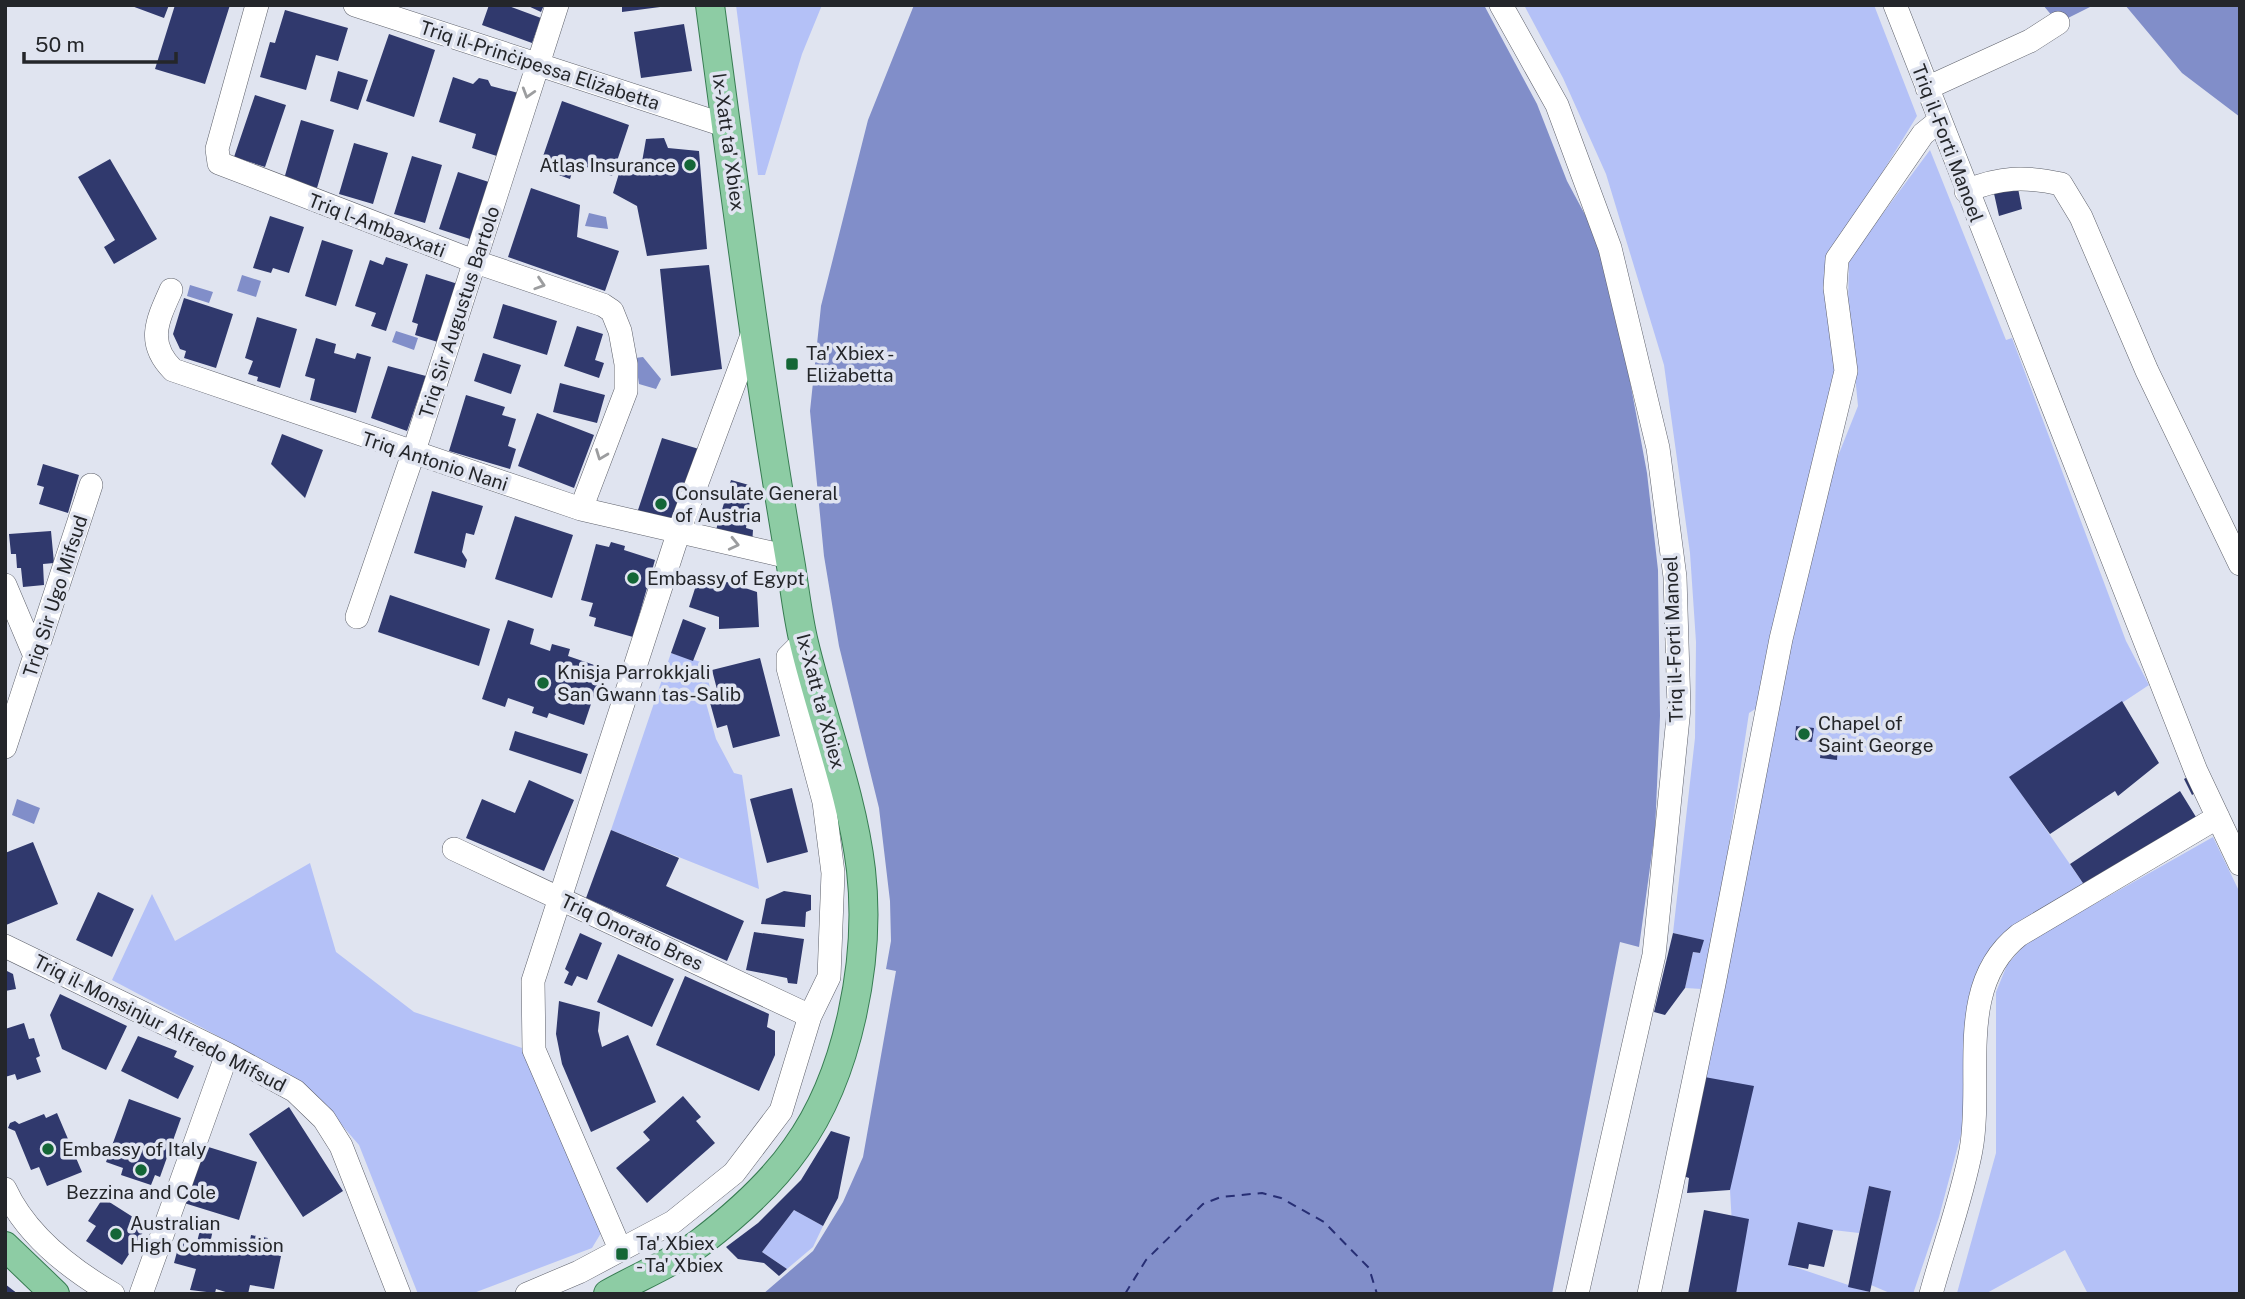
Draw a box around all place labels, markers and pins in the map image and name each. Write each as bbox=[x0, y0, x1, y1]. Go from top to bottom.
place label: Atlas Insurance bbox=[539, 154, 676, 176]
marker: Atlas Insurance bbox=[682, 157, 698, 173]
place label: Ta' Xbiex - Eliżabetta bbox=[806, 342, 895, 386]
marker: Ta' Xbiex - Eliżabetta bbox=[784, 356, 800, 372]
place label: Consulate General of Austria bbox=[675, 482, 838, 526]
marker: Consulate General of Austria bbox=[653, 496, 669, 512]
place label: Embassy of Egypt bbox=[647, 567, 805, 589]
marker: Embassy of Egypt bbox=[625, 570, 641, 586]
place label: Knisja Parrokkjali San Ġwann tas-Salib bbox=[557, 661, 741, 705]
marker: Knisja Parrokkjali San Ġwann tas-Salib bbox=[535, 675, 551, 691]
place label: Chapel of Saint George bbox=[1818, 712, 1933, 756]
marker: Chapel of Saint George bbox=[1796, 726, 1812, 742]
place label: Embassy of Italy bbox=[62, 1138, 206, 1160]
marker: Embassy of Italy bbox=[40, 1141, 56, 1157]
marker: Bezzina and Cole bbox=[133, 1162, 149, 1178]
place label: Bezzina and Cole bbox=[66, 1181, 216, 1203]
place label: Australian High Commission bbox=[130, 1212, 284, 1256]
marker: Australian High Commission bbox=[108, 1226, 124, 1242]
place label: Ta' Xbiex - Ta' Xbiex bbox=[636, 1232, 724, 1276]
marker: Ta' Xbiex - Ta' Xbiex bbox=[614, 1246, 630, 1262]

